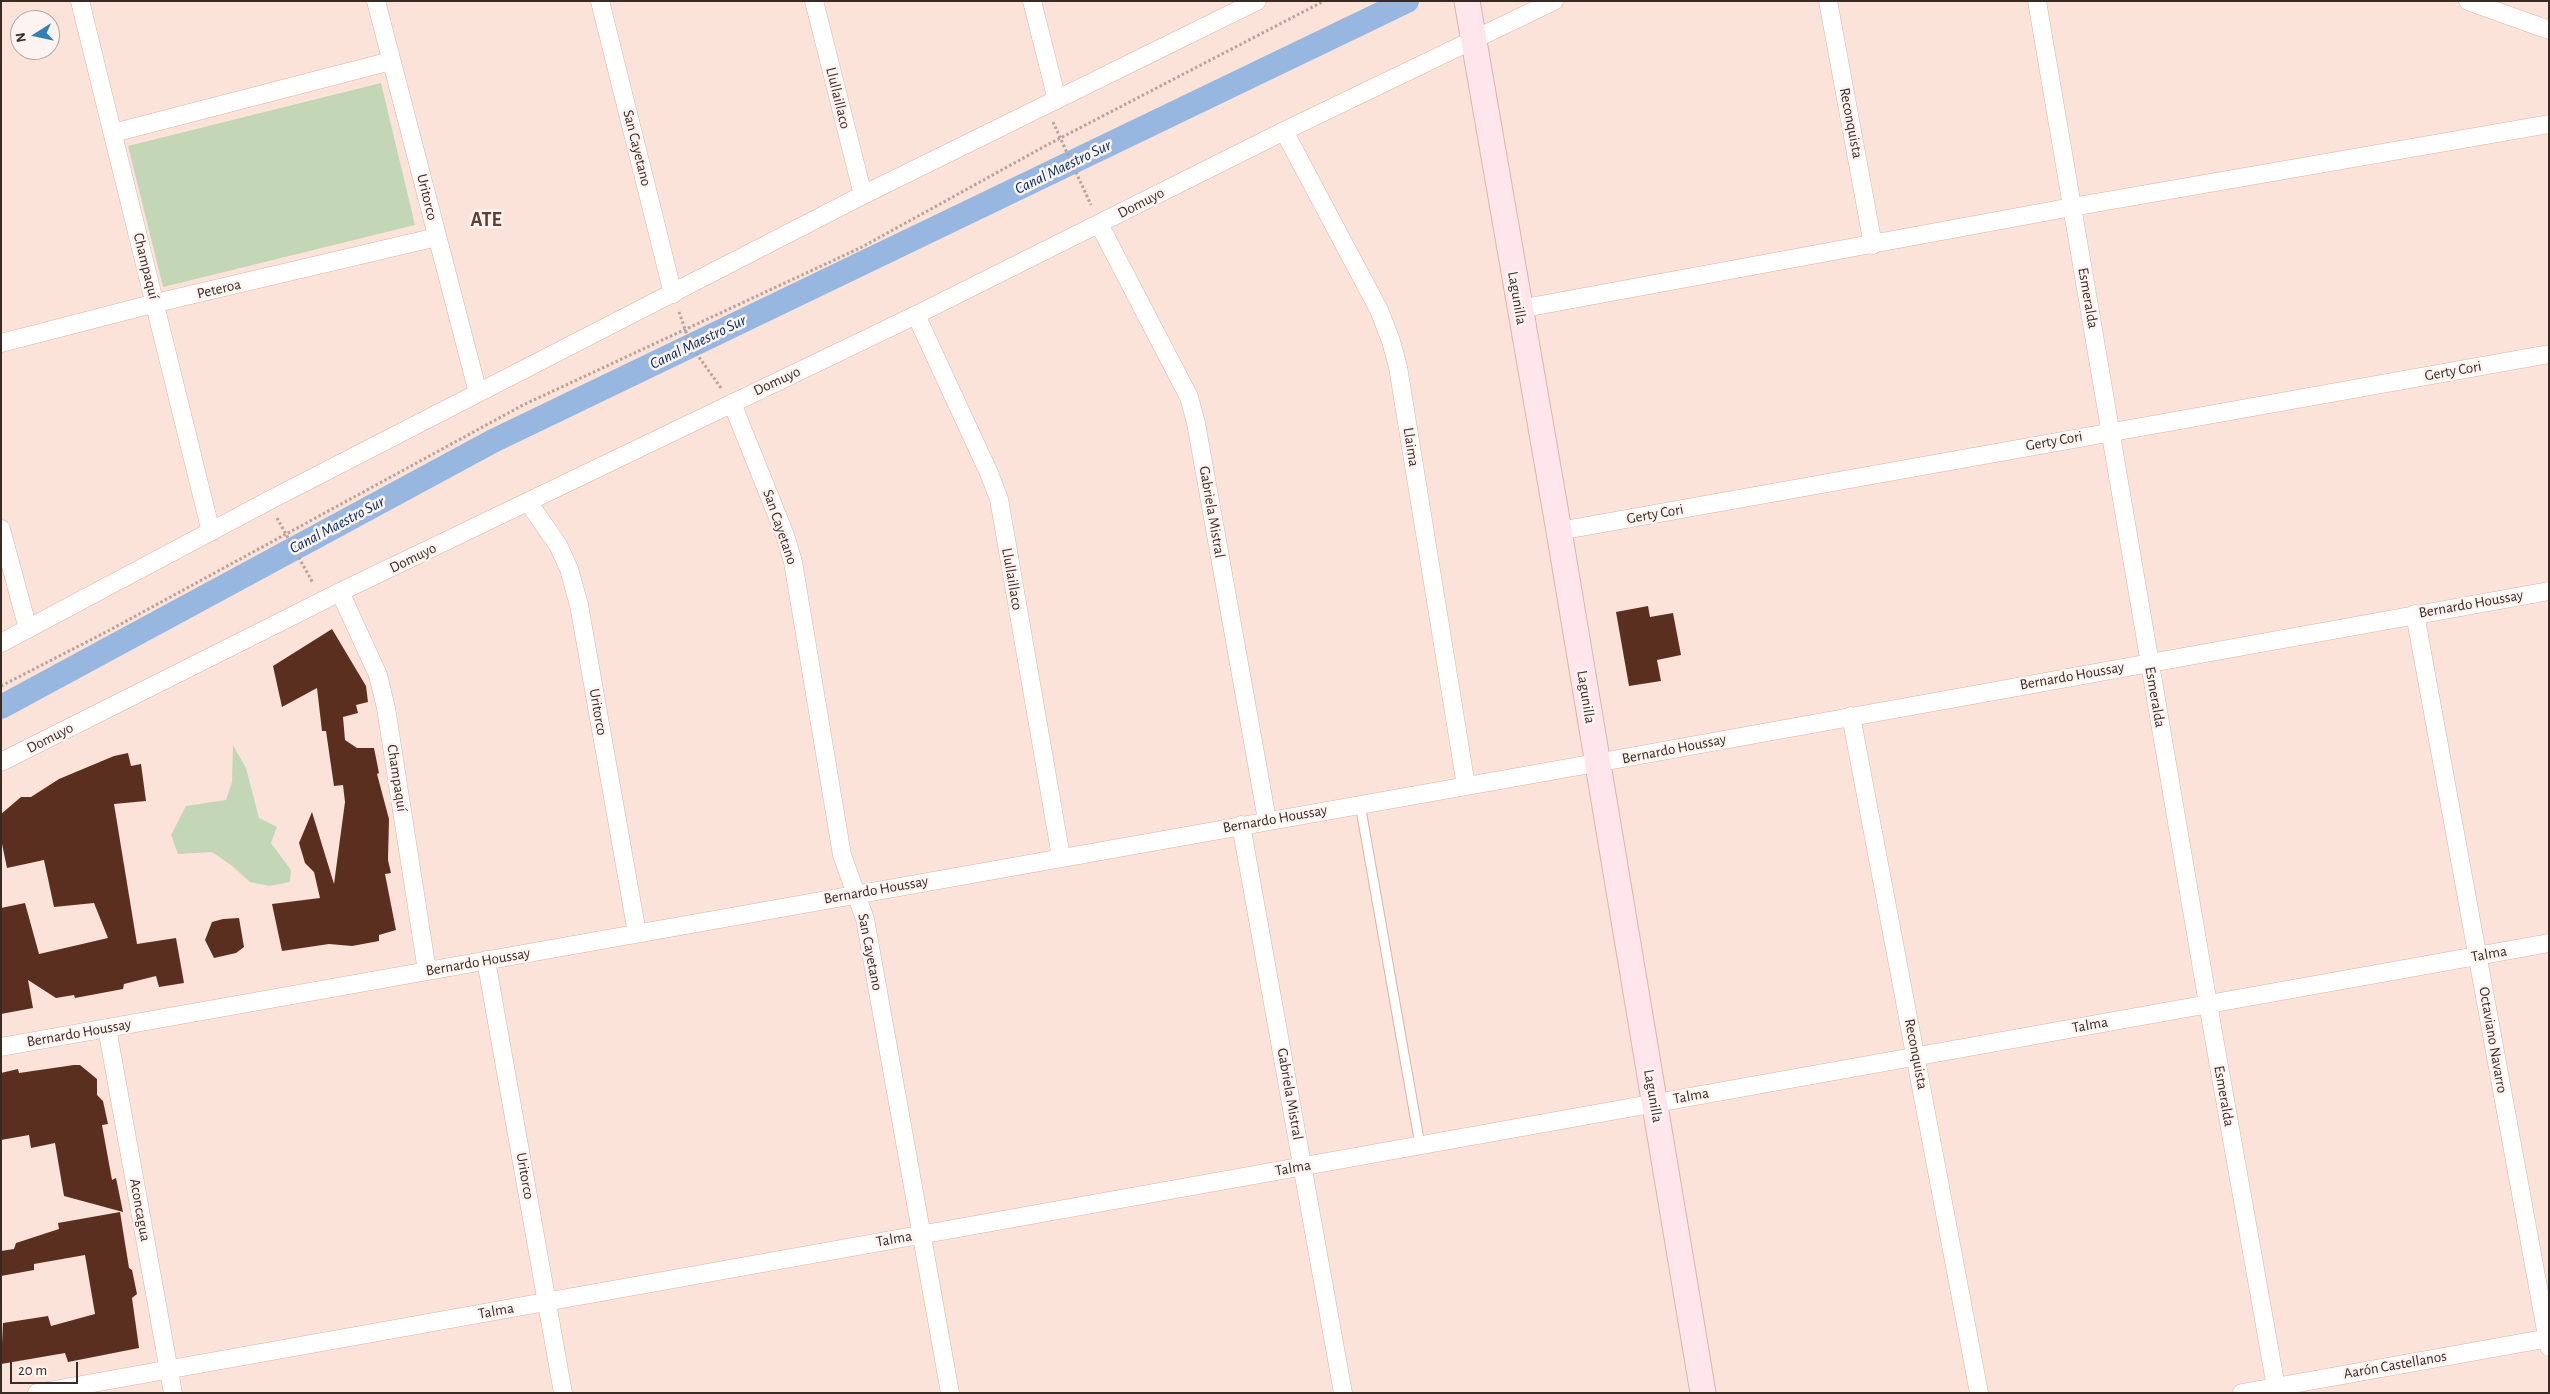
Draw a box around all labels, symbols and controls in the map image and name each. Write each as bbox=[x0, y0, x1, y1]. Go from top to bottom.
north arrow bbox=[10, 10, 60, 60]
text: N bbox=[13, 31, 29, 43]
street label: Llullaillaco bbox=[822, 65, 854, 131]
street label: Reconquista bbox=[1835, 86, 1867, 160]
street label: San Cayetano bbox=[619, 108, 655, 188]
water label: Canal Maestro Sur bbox=[1012, 135, 1114, 199]
street label: Uritorco bbox=[413, 172, 441, 222]
street label: Domuyo bbox=[1115, 184, 1167, 222]
district label: ATE bbox=[470, 208, 502, 232]
street label: Champaquí bbox=[129, 231, 163, 301]
street label: Esmeralda bbox=[2074, 266, 2102, 330]
street label: Lagunilla bbox=[1503, 270, 1531, 326]
street label: Peteroa bbox=[195, 275, 243, 303]
water label: Canal Maestro Sur bbox=[647, 310, 749, 374]
street label: Gerty Cori bbox=[2423, 357, 2483, 385]
street label: Domuyo bbox=[751, 362, 803, 400]
street label: Llaima bbox=[1399, 426, 1423, 468]
street label: Gerty Cori bbox=[2024, 427, 2084, 455]
street label: Gabriela Mistral bbox=[1195, 465, 1229, 559]
street label: San Cayetano bbox=[759, 487, 801, 567]
water label: Canal Maestro Sur bbox=[286, 492, 388, 558]
street label: Gerty Cori bbox=[1625, 500, 1685, 528]
street label: Domuyo bbox=[387, 539, 439, 577]
street label: Llullaillaco bbox=[998, 546, 1026, 612]
street label: Bernardo Houssay bbox=[2417, 586, 2525, 622]
street label: Bernardo Houssay bbox=[2018, 658, 2126, 694]
street label: Esmeralda bbox=[2141, 665, 2169, 729]
street label: Lagunilla bbox=[1573, 669, 1599, 725]
street label: Uritorco bbox=[585, 687, 611, 737]
street label: Domuyo bbox=[24, 719, 76, 757]
street label: Bernardo Houssay bbox=[1620, 730, 1728, 768]
street label: Champaquí bbox=[383, 743, 411, 813]
street label: Bernardo Houssay bbox=[1221, 801, 1329, 837]
street label: Bernardo Houssay bbox=[822, 872, 930, 908]
street label: San Cayetano bbox=[854, 912, 886, 992]
street label: Talma bbox=[2470, 942, 2508, 966]
street label: Bernardo Houssay bbox=[424, 944, 532, 980]
street label: Octaviano Navarro bbox=[2475, 985, 2511, 1095]
street label: Talma bbox=[2071, 1013, 2109, 1037]
street label: Bernardo Houssay bbox=[25, 1015, 133, 1051]
street label: Reconquista bbox=[1900, 1017, 1932, 1091]
street label: Gabriela Mistral bbox=[1273, 1047, 1307, 1141]
street label: Esmeralda bbox=[2210, 1064, 2238, 1128]
street label: Lagunilla bbox=[1639, 1068, 1667, 1124]
street label: Talma bbox=[1672, 1084, 1710, 1108]
street label: Uritorco bbox=[512, 1151, 538, 1201]
street label: Talma bbox=[1274, 1156, 1312, 1180]
street label: Aconcagua bbox=[126, 1177, 154, 1243]
street label: Talma bbox=[875, 1227, 913, 1251]
street label: Talma bbox=[477, 1299, 515, 1323]
street label: Aarón Castellanos bbox=[2342, 1347, 2448, 1383]
scale bar bbox=[12, 1352, 80, 1384]
text: 20 m bbox=[18, 1363, 47, 1378]

